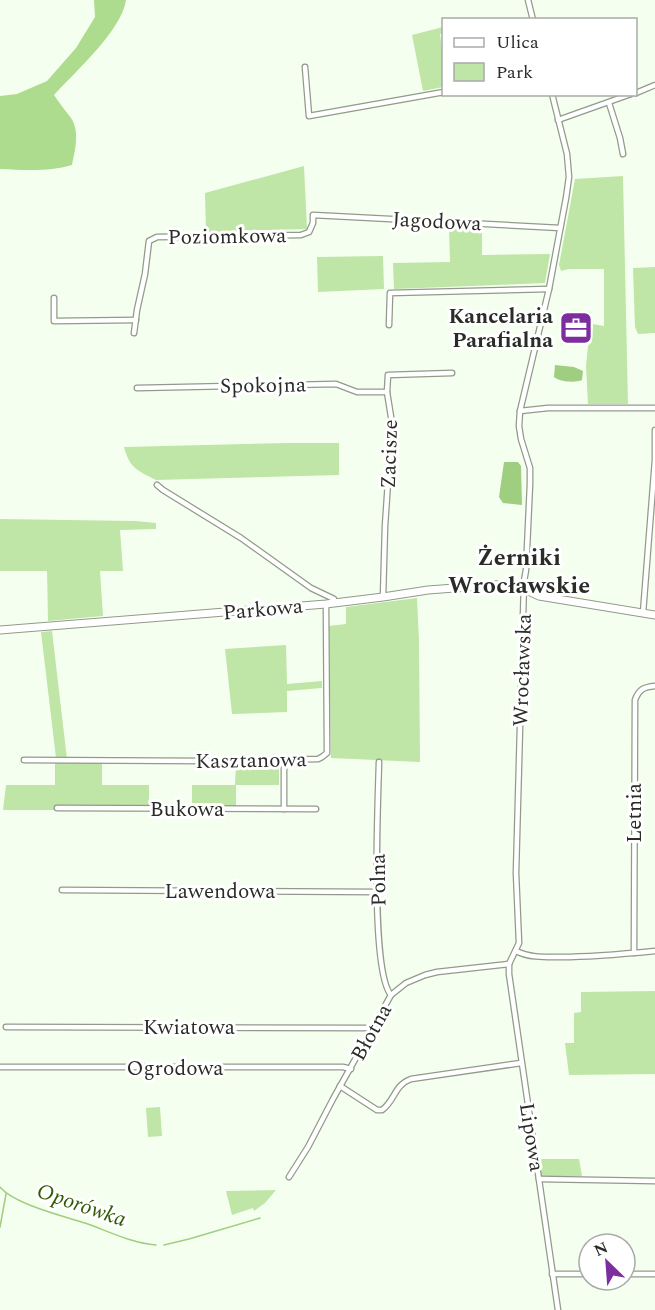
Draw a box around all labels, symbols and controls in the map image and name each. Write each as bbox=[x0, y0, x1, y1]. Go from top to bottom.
legend bbox=[442, 18, 637, 96]
text: Ulica bbox=[496, 29, 539, 56]
text: Park bbox=[496, 59, 533, 86]
street label: Jagodowa bbox=[391, 204, 483, 240]
street label: Poziomkowa bbox=[167, 220, 287, 254]
place label: Kancelaria Parafialna bbox=[448, 301, 553, 357]
office icon: Kancelaria Parafialna bbox=[558, 310, 594, 346]
street label: Spokojna bbox=[220, 369, 307, 403]
street label: Zacisze bbox=[373, 419, 407, 489]
district label: Żerniki Wrocławskie bbox=[448, 540, 590, 604]
street label: Parkowa bbox=[222, 590, 305, 629]
street label: Wrocławska bbox=[505, 612, 541, 727]
street label: Kasztanowa bbox=[195, 744, 308, 778]
street label: Letnia bbox=[619, 782, 651, 843]
street label: Bukowa bbox=[150, 794, 225, 826]
street label: Polna bbox=[363, 853, 395, 907]
street label: Lawendowa bbox=[165, 876, 276, 908]
street label: Błotna bbox=[343, 997, 401, 1067]
street label: Kwiatowa bbox=[143, 1012, 236, 1044]
street label: Ogrodowa bbox=[126, 1053, 224, 1085]
street label: Lipowa bbox=[510, 1100, 552, 1175]
water label: Oporówka bbox=[32, 1175, 131, 1236]
north arrow bbox=[577, 1232, 637, 1292]
text: N bbox=[590, 1236, 612, 1263]

